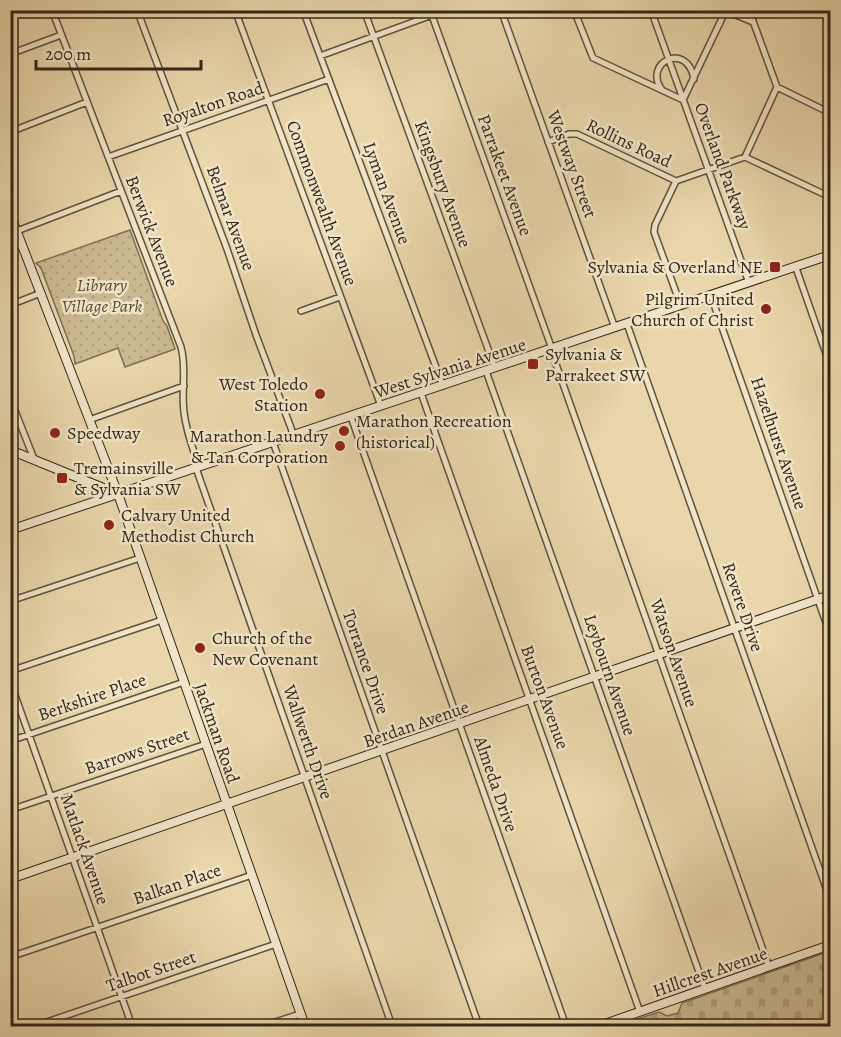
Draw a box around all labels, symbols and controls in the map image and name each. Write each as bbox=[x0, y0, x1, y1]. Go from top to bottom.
scale bar bbox=[36, 33, 201, 71]
text: 200 m bbox=[45, 42, 91, 66]
street label: Royalton Road bbox=[159, 75, 267, 133]
street label: Overland Parkway bbox=[689, 99, 757, 234]
street label: Westway Street bbox=[541, 106, 603, 221]
street label: Parrakeet Avenue bbox=[472, 111, 538, 239]
street label: Rollins Road bbox=[583, 113, 676, 173]
street label: Commonwealth Avenue bbox=[281, 117, 363, 289]
street label: Kingsbury Avenue bbox=[409, 117, 477, 251]
street label: Lyman Avenue bbox=[357, 138, 417, 248]
street label: Belmar Avenue bbox=[201, 162, 261, 274]
street label: Berwick Avenue bbox=[120, 172, 184, 290]
place label: Sylvania & Overland NE bbox=[587, 255, 763, 279]
marker: Sylvania & Overland NE bbox=[768, 260, 782, 274]
park label: Library Village Park bbox=[62, 273, 142, 318]
place label: Pilgrim United Church of Christ bbox=[631, 287, 754, 332]
marker: Pilgrim United Church of Christ bbox=[759, 302, 773, 316]
street label: West Sylvania Avenue bbox=[370, 332, 529, 404]
place label: Sylvania & Parrakeet SW bbox=[545, 342, 646, 387]
marker: Sylvania & Parrakeet SW bbox=[526, 357, 540, 371]
place label: West Toledo Station bbox=[218, 372, 308, 417]
street label: Hazelhurst Avenue bbox=[745, 373, 813, 513]
marker: West Toledo Station bbox=[313, 387, 327, 401]
place label: Marathon Recreation (historical) bbox=[356, 409, 512, 454]
place label: Speedway bbox=[67, 421, 141, 445]
place label: Marathon Laundry & Tan Corporation bbox=[190, 424, 329, 469]
marker: Marathon Recreation (historical) bbox=[337, 424, 351, 438]
marker: Speedway bbox=[48, 426, 62, 440]
marker: Marathon Laundry & Tan Corporation bbox=[333, 439, 347, 453]
place label: Tremainsville & Sylvania SW bbox=[74, 456, 181, 501]
marker: Tremainsville & Sylvania SW bbox=[55, 471, 69, 485]
place label: Calvary United Methodist Church bbox=[121, 503, 255, 548]
marker: Calvary United Methodist Church bbox=[102, 518, 116, 532]
street label: Revere Drive bbox=[717, 559, 769, 655]
street label: Watson Avenue bbox=[644, 595, 704, 710]
street label: Torrance Drive bbox=[337, 607, 395, 717]
street label: Leybourn Avenue bbox=[578, 611, 642, 739]
place label: Church of the New Covenant bbox=[212, 626, 318, 671]
marker: Church of the New Covenant bbox=[193, 641, 207, 655]
street label: Burton Avenue bbox=[515, 642, 575, 752]
street label: Berkshire Place bbox=[35, 667, 149, 727]
street label: Jackman Road bbox=[189, 680, 245, 787]
street label: Wallwerth Drive bbox=[277, 681, 339, 802]
street label: Berdan Avenue bbox=[360, 695, 472, 753]
street label: Barrows Street bbox=[81, 722, 193, 780]
street label: Almeda Drive bbox=[468, 732, 524, 835]
street label: Matlack Avenue bbox=[55, 790, 115, 908]
street label: Balkan Place bbox=[130, 858, 224, 910]
street label: Hillcrest Avenue bbox=[649, 941, 771, 1003]
street label: Talbot Street bbox=[103, 944, 199, 998]

